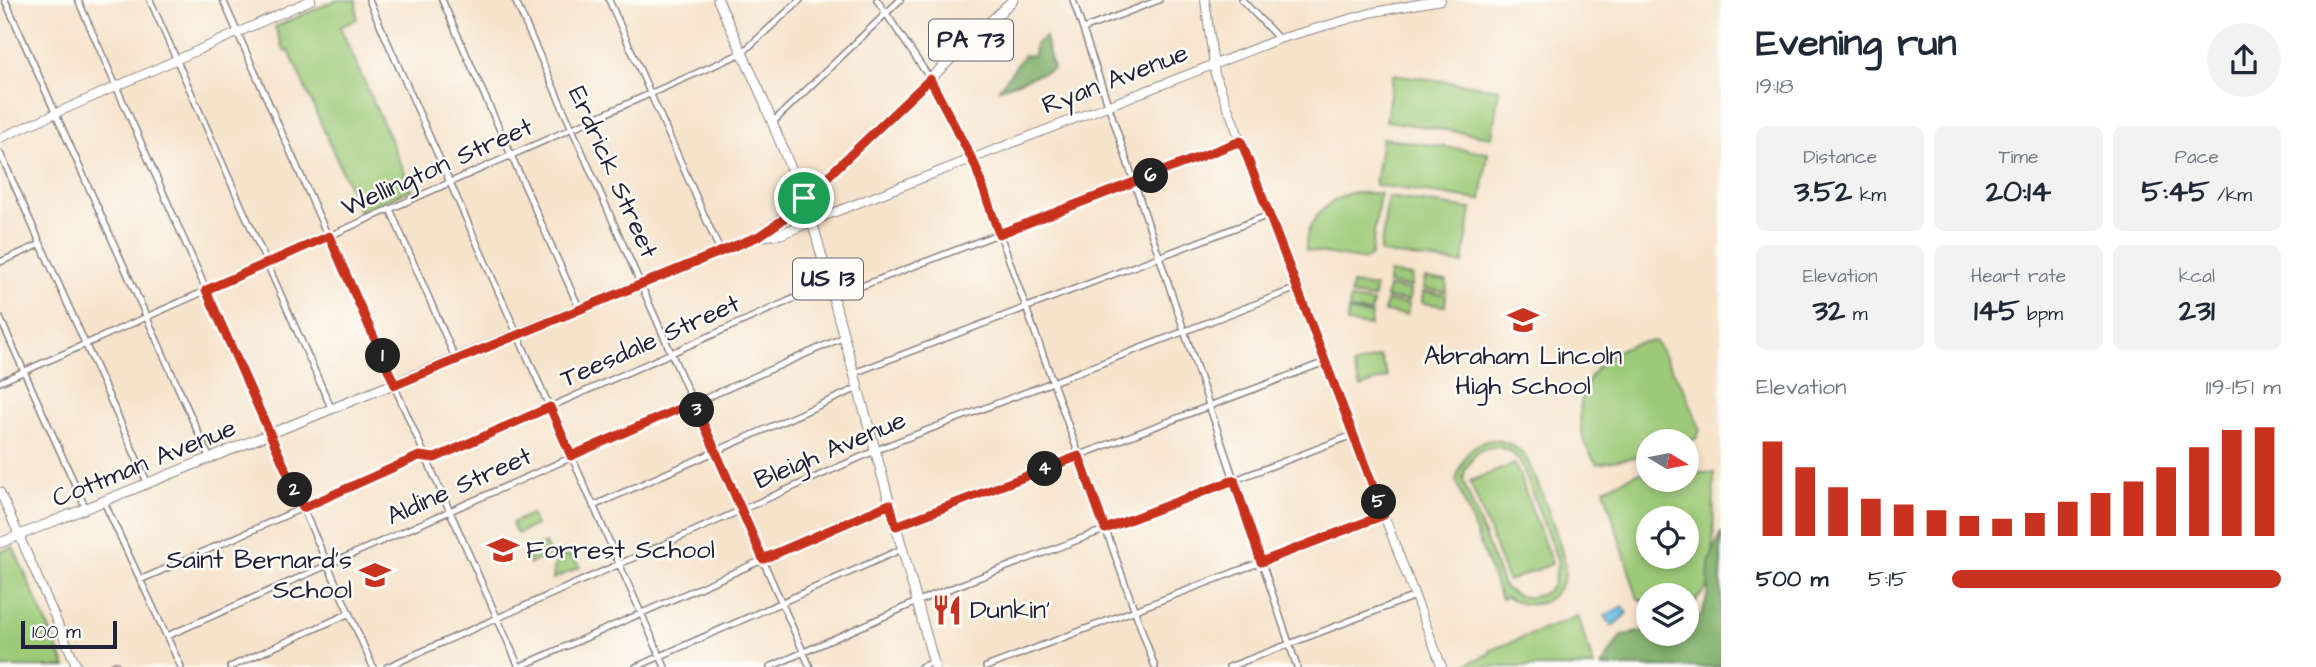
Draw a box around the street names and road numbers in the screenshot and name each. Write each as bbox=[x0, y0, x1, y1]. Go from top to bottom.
road number: PA 73 bbox=[929, 20, 1013, 60]
street label: Ryan Avenue bbox=[1037, 35, 1194, 125]
street label: Erdrick Street bbox=[559, 80, 667, 264]
street label: Wellington Street bbox=[336, 109, 540, 227]
road number: US 13 bbox=[793, 258, 863, 300]
street label: Teesdale Street bbox=[555, 285, 746, 397]
street label: Bleigh Avenue bbox=[749, 402, 912, 500]
street label: Cottman Avenue bbox=[47, 410, 241, 516]
street label: Aldine Street bbox=[381, 438, 538, 534]

